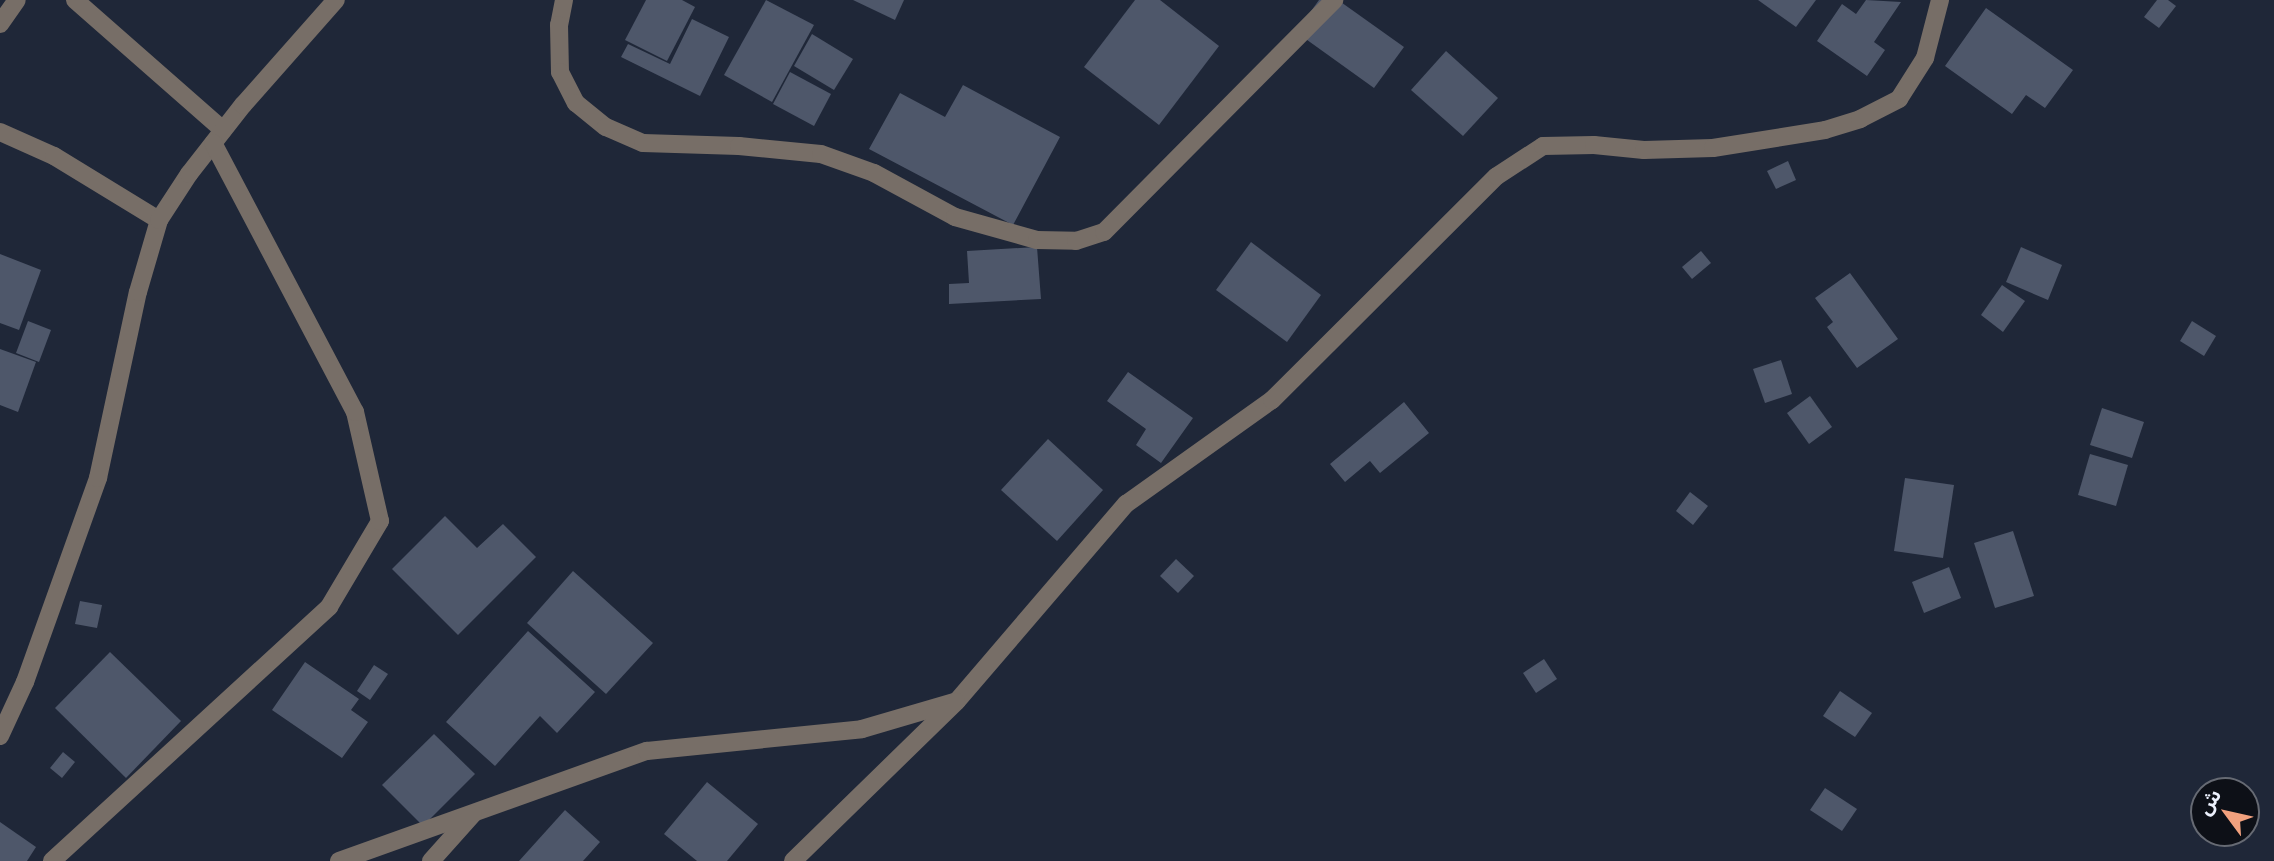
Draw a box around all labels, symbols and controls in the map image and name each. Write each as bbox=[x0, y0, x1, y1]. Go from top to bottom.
north arrow bbox=[2190, 777, 2260, 847]
text: ش bbox=[2192, 784, 2226, 819]

